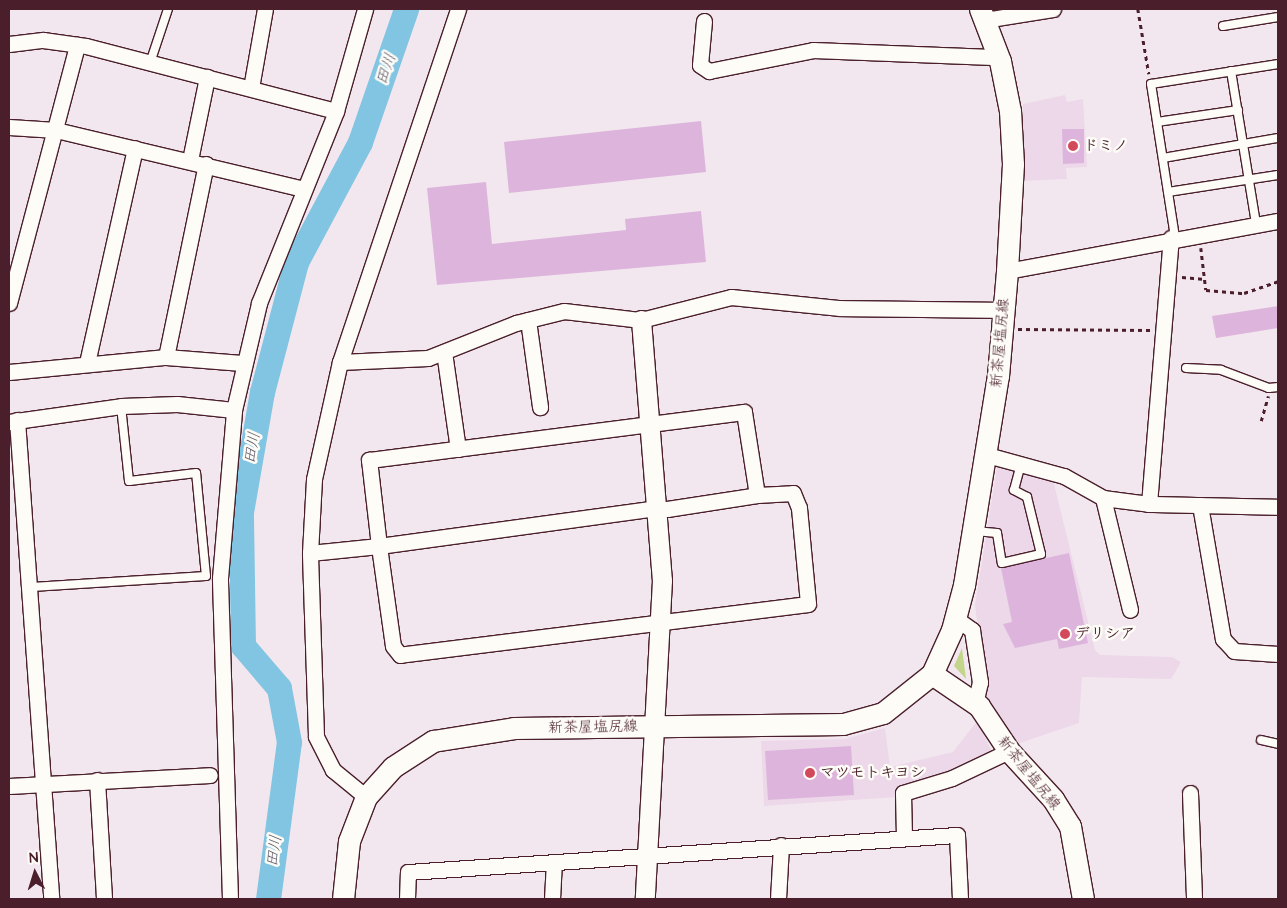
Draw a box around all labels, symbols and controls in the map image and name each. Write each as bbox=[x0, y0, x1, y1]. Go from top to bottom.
water label: 田川 bbox=[372, 51, 400, 87]
place label: ドミノ bbox=[1083, 137, 1128, 155]
marker: ドミノ bbox=[1067, 140, 1079, 152]
street label: 新茶屋塩尻線 bbox=[987, 297, 1013, 389]
water label: 田川 bbox=[240, 431, 264, 465]
place label: デリシア bbox=[1075, 625, 1135, 643]
marker: デリシア bbox=[1059, 628, 1071, 640]
street label: 新茶屋塩尻線 bbox=[548, 717, 638, 737]
street label: 新茶屋塩尻線 bbox=[994, 732, 1064, 814]
place label: マツモトキヨシ bbox=[820, 764, 925, 782]
marker: マツモトキヨシ bbox=[804, 767, 816, 779]
water label: 田川 bbox=[262, 834, 286, 868]
north arrow bbox=[10, 848, 60, 898]
text: N bbox=[28, 848, 39, 868]

